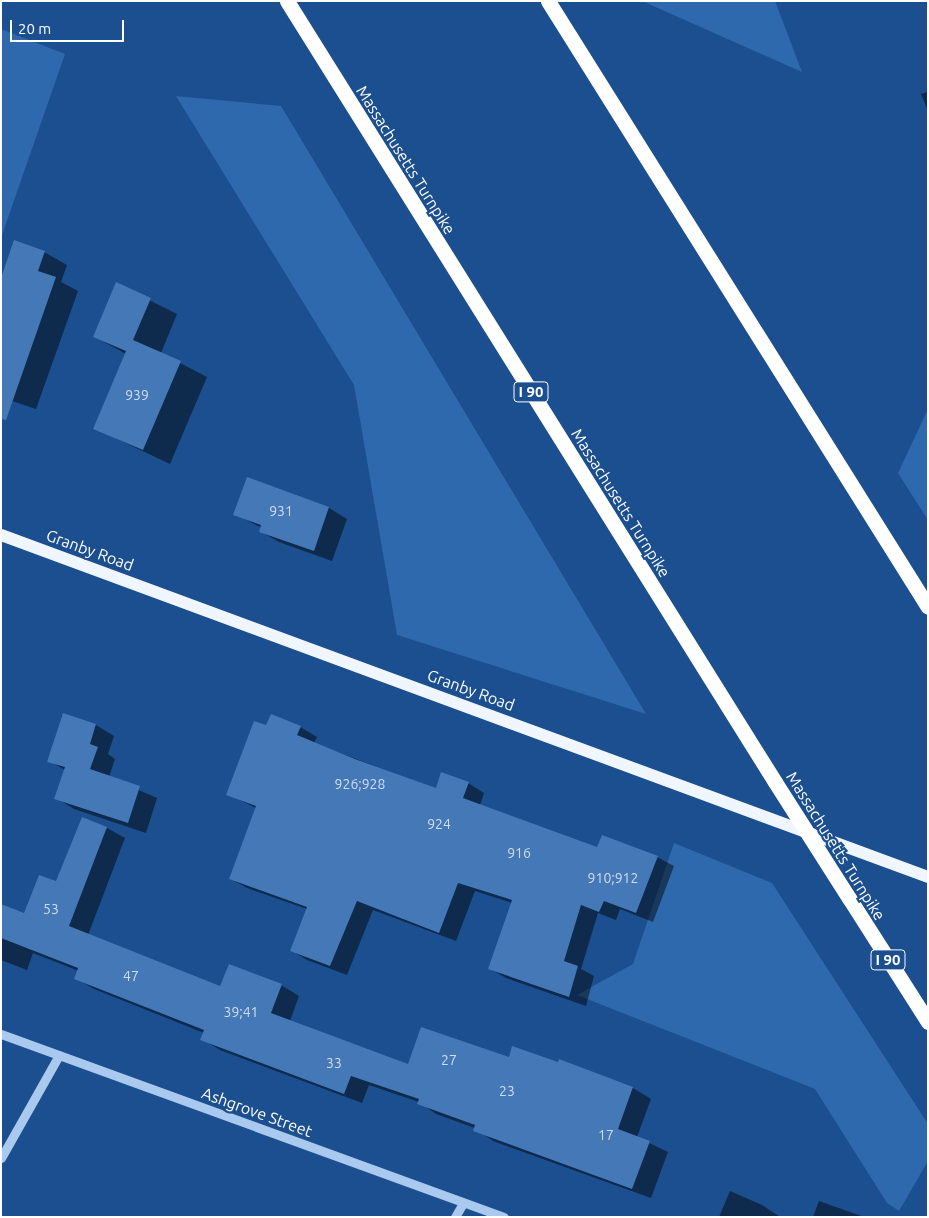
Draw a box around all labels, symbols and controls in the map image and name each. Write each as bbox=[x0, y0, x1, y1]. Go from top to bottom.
scale bar bbox=[12, 10, 126, 42]
text: 20 m bbox=[18, 20, 51, 37]
street label: Massachusetts Turnpike bbox=[352, 82, 460, 238]
road number: I 90 bbox=[514, 380, 548, 404]
house number: 939 bbox=[125, 387, 149, 403]
street label: Massachusetts Turnpike bbox=[567, 425, 675, 581]
house number: 931 bbox=[269, 503, 293, 519]
street label: Granby Road bbox=[44, 525, 136, 575]
street label: Granby Road bbox=[425, 665, 517, 715]
street label: Massachusetts Turnpike bbox=[782, 768, 890, 924]
house number: 926;928 bbox=[335, 776, 385, 792]
house number: 924 bbox=[427, 816, 451, 832]
house number: 916 bbox=[507, 845, 531, 861]
house number: 910;912 bbox=[588, 870, 638, 886]
house number: 53 bbox=[43, 901, 59, 917]
road number: I 90 bbox=[870, 948, 906, 972]
house number: 47 bbox=[123, 968, 139, 984]
house number: 39;41 bbox=[223, 1004, 259, 1020]
house number: 27 bbox=[441, 1052, 457, 1068]
house number: 33 bbox=[326, 1055, 342, 1071]
street label: Ashgrove Street bbox=[199, 1083, 315, 1141]
house number: 23 bbox=[499, 1083, 515, 1099]
house number: 17 bbox=[598, 1127, 614, 1143]

